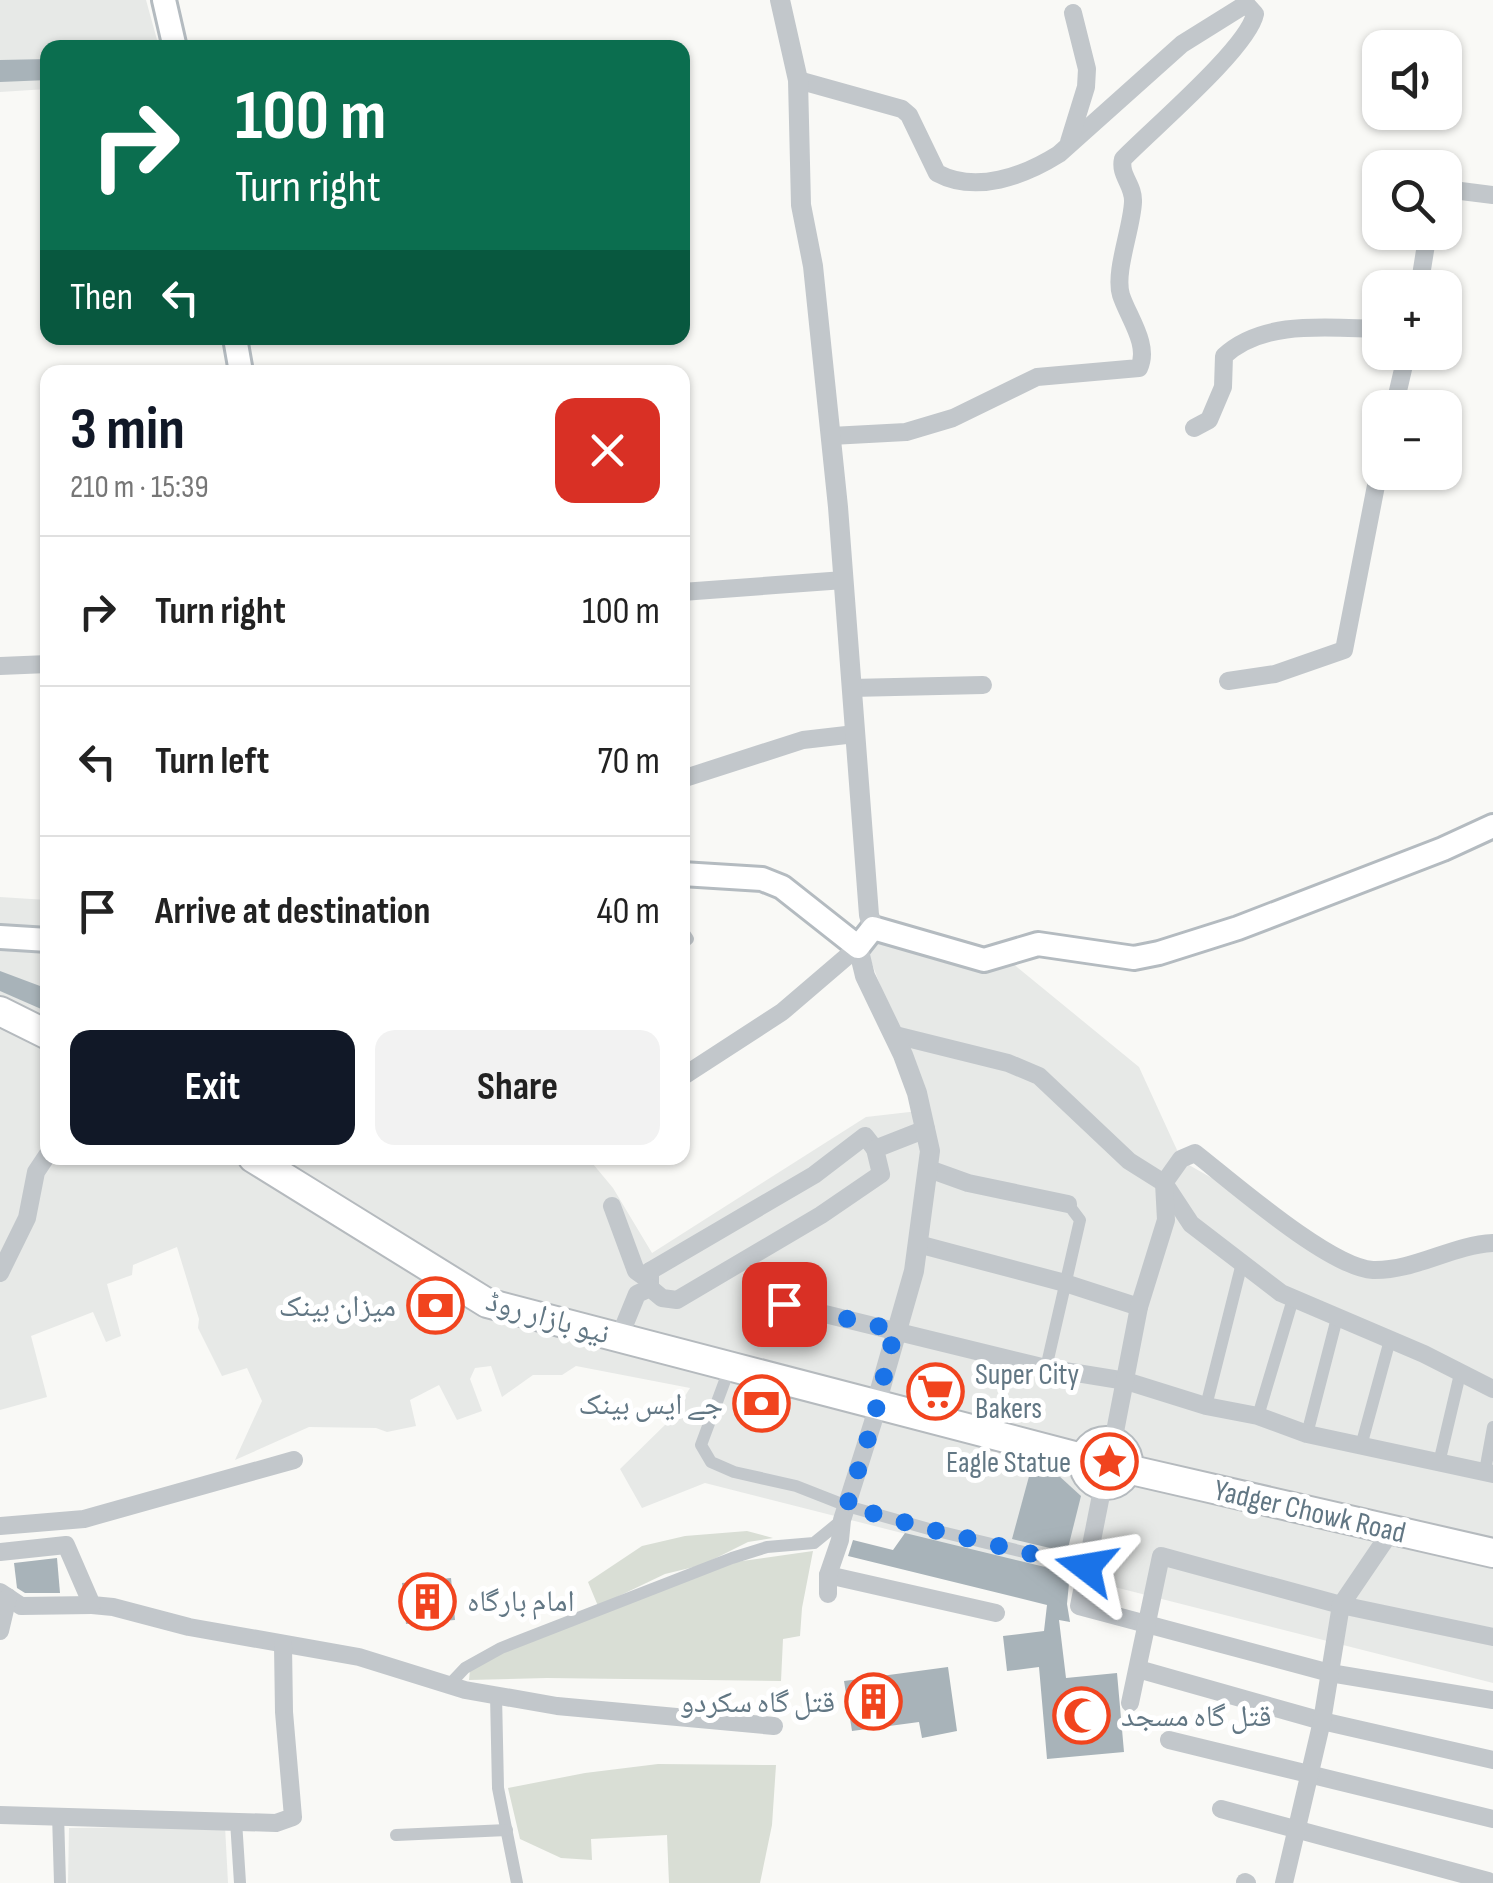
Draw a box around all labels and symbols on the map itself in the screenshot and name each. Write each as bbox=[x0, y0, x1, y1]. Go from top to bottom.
pin bbox=[742, 1262, 827, 1347]
bank icon: میزان بینک bbox=[405, 1276, 465, 1336]
street label: نیو بازار روڈ bbox=[482, 1283, 614, 1353]
place label: میزان بینک bbox=[279, 1289, 396, 1325]
place label: Super City Bakers bbox=[975, 1357, 1080, 1427]
supermarket icon: Super City Bakers bbox=[906, 1361, 966, 1421]
bank icon: جے ایس بینک bbox=[732, 1374, 792, 1434]
place label: جے ایس بینک bbox=[579, 1387, 723, 1423]
place icon: Eagle Statue bbox=[1080, 1432, 1140, 1492]
place label: Eagle Statue bbox=[946, 1445, 1071, 1481]
street label: Yadger Chowk Road bbox=[1211, 1472, 1409, 1551]
position arrow bbox=[1034, 1515, 1138, 1619]
building icon: امام بارگاہ bbox=[398, 1571, 458, 1631]
place label: امام بارگاہ bbox=[467, 1584, 575, 1620]
building icon: قتل گاہ سکردو bbox=[844, 1672, 904, 1732]
place label: قتل گاہ سکردو bbox=[680, 1685, 835, 1721]
mosque icon: قتل گاہ مسجد bbox=[1052, 1686, 1112, 1746]
place label: قتل گاہ مسجد bbox=[1121, 1699, 1272, 1735]

